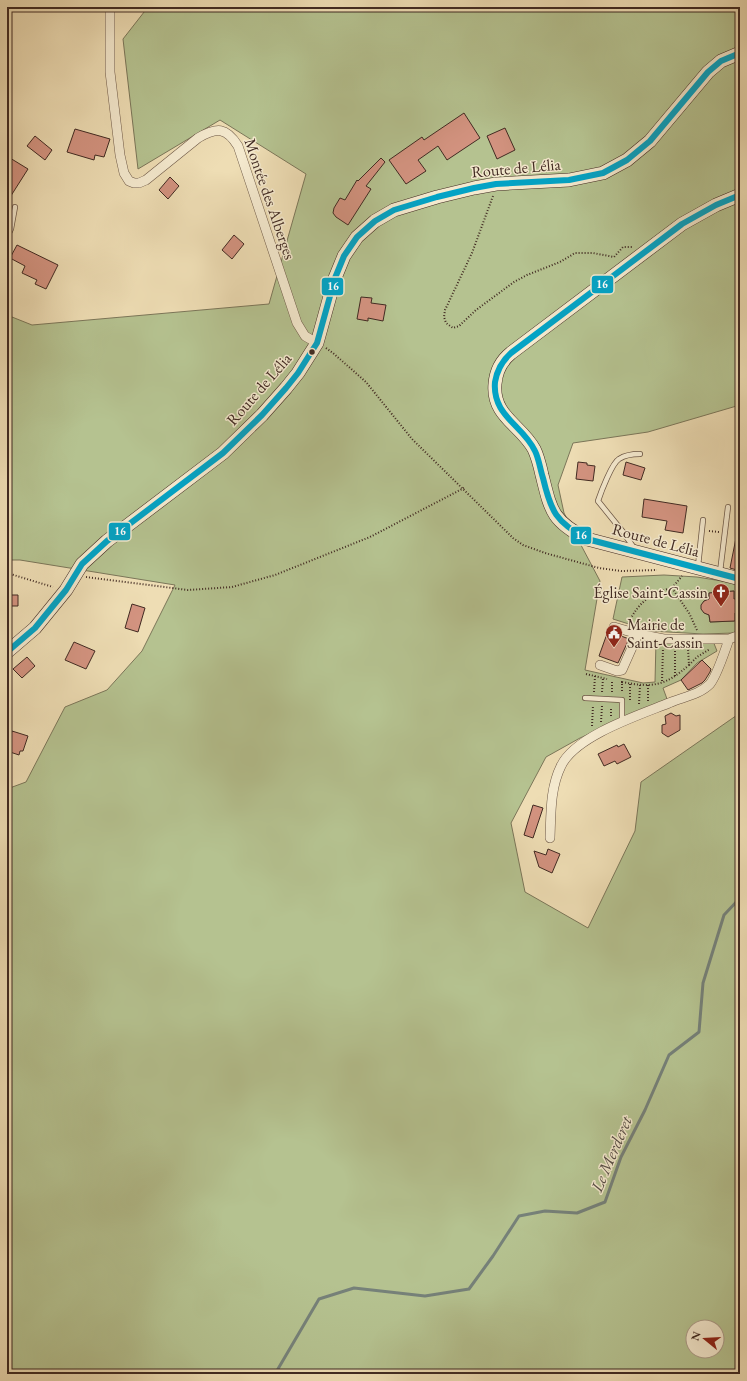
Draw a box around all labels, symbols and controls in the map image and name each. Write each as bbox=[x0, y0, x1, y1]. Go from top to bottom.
street label: Montée des Alberges bbox=[239, 136, 301, 262]
street label: Route de Lélia bbox=[471, 154, 562, 182]
line badge: 16 bbox=[591, 275, 614, 294]
line badge: 16 bbox=[321, 277, 344, 296]
text: 16 bbox=[596, 277, 608, 291]
text: 16 bbox=[327, 279, 339, 293]
unlabelled marker bbox=[307, 347, 317, 357]
street label: Route de Lélia bbox=[222, 348, 297, 430]
street label: Route de Lélia bbox=[610, 518, 703, 562]
line badge: 16 bbox=[108, 522, 131, 541]
text: 16 bbox=[114, 524, 126, 538]
line badge: 16 bbox=[570, 526, 592, 545]
text: 16 bbox=[575, 528, 587, 542]
place label: Église Saint-Cassin bbox=[594, 582, 709, 603]
church icon: Église Saint-Cassin bbox=[711, 582, 731, 607]
place label: Mairie de Saint-Cassin bbox=[627, 614, 704, 653]
public building icon: Mairie de Saint-Cassin bbox=[604, 623, 624, 648]
water label: Le Merderet bbox=[585, 1112, 637, 1196]
north arrow bbox=[685, 1319, 725, 1359]
text: N bbox=[687, 1329, 704, 1342]

